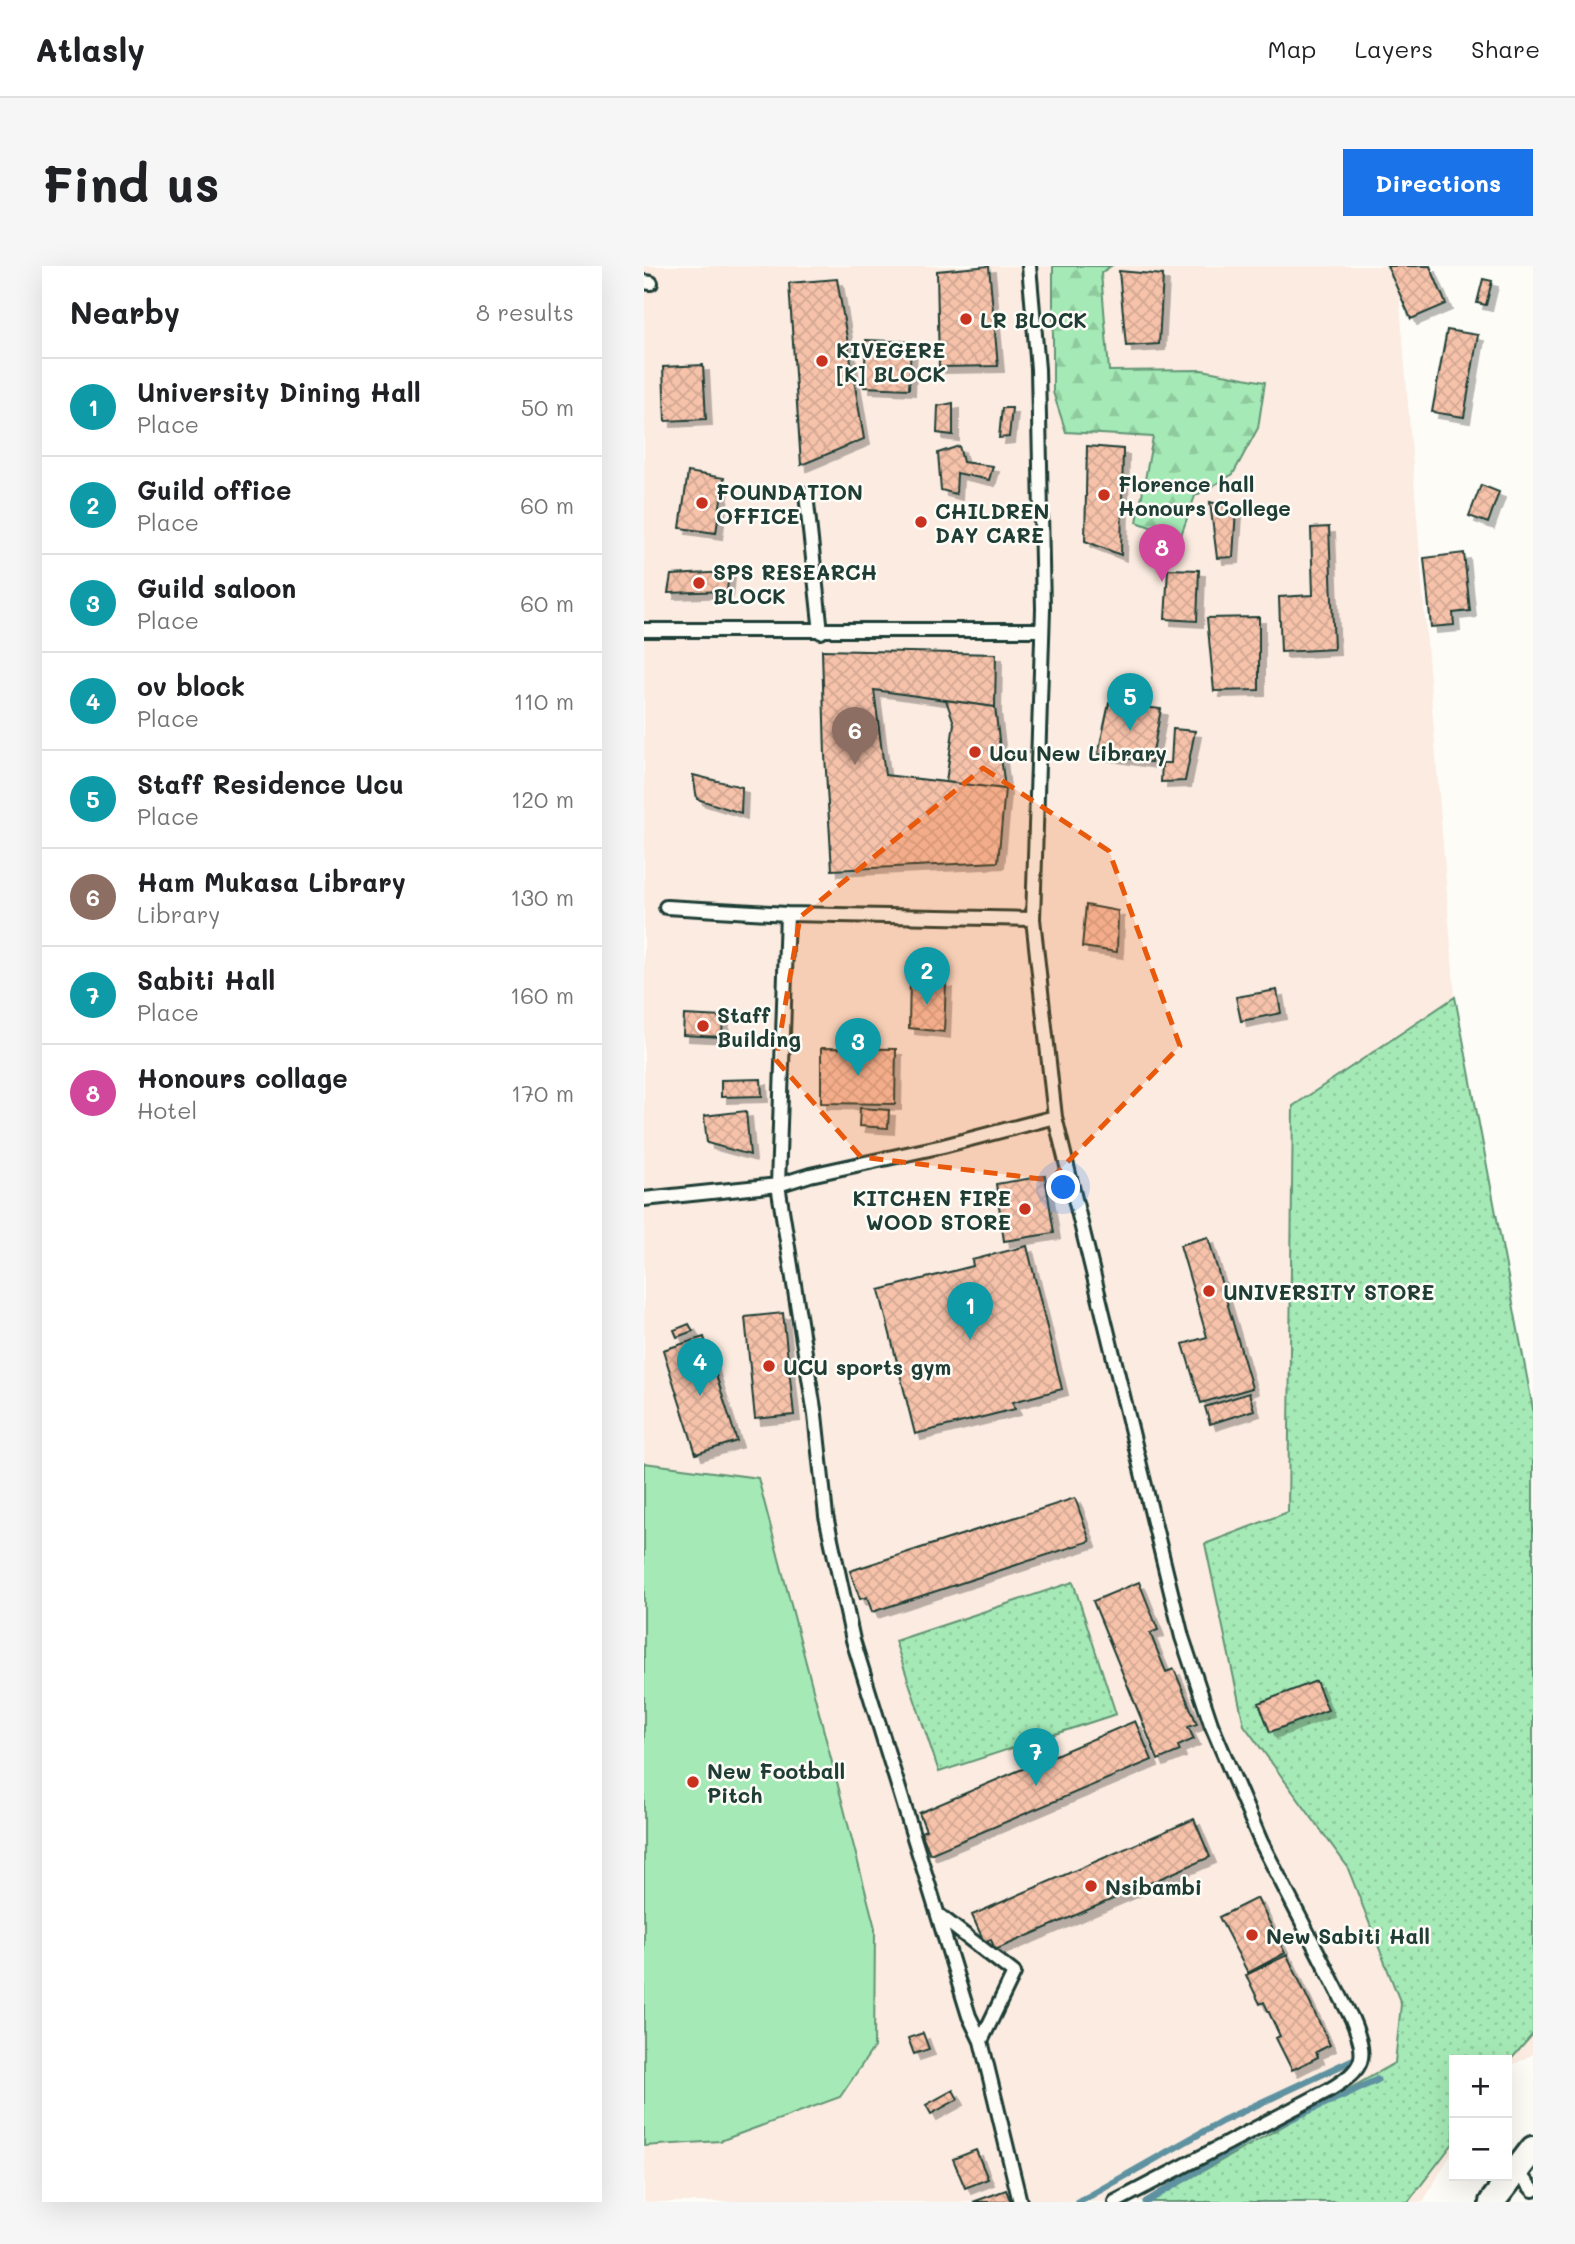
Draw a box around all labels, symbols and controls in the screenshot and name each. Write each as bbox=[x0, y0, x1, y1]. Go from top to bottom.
text: Atlasly bbox=[35, 27, 145, 70]
text: Map bbox=[1268, 33, 1316, 64]
text: Layers bbox=[1354, 33, 1433, 64]
text: Share bbox=[1471, 33, 1540, 64]
button: Directions bbox=[1343, 149, 1533, 216]
text: Find us bbox=[42, 151, 220, 214]
text: Nearby bbox=[70, 292, 180, 332]
text: 8 results bbox=[476, 297, 574, 327]
place label: LR BLOCK bbox=[980, 306, 1087, 333]
marker: LR BLOCK bbox=[958, 311, 974, 327]
place label: KIVEGERE [K] BLOCK bbox=[836, 336, 946, 387]
marker: KIVEGERE [K] BLOCK bbox=[814, 353, 830, 369]
text: University Dining Hall bbox=[137, 375, 421, 409]
text: 1 bbox=[88, 392, 98, 422]
text: 50 m bbox=[521, 392, 574, 422]
text: Place bbox=[137, 409, 199, 439]
place label: Florence hall Honours College bbox=[1118, 470, 1291, 521]
text: Guild office bbox=[137, 473, 291, 507]
place label: FOUNDATION OFFICE bbox=[716, 478, 863, 529]
marker: Florence hall Honours College bbox=[1096, 487, 1112, 503]
text: 2 bbox=[87, 490, 99, 520]
text: 60 m bbox=[520, 490, 574, 520]
marker: FOUNDATION OFFICE bbox=[694, 495, 710, 511]
place label: CHILDREN DAY CARE bbox=[935, 497, 1049, 548]
text: Place bbox=[137, 507, 199, 537]
marker: CHILDREN DAY CARE bbox=[913, 514, 929, 530]
pin: 8 bbox=[1139, 524, 1185, 582]
place label: SPS RESEARCH BLOCK bbox=[713, 558, 877, 609]
text: Guild saloon bbox=[137, 571, 296, 605]
marker: SPS RESEARCH BLOCK bbox=[691, 575, 707, 591]
text: 3 bbox=[86, 588, 100, 618]
text: 60 m bbox=[520, 588, 574, 618]
text: Place bbox=[137, 605, 199, 635]
text: ov block bbox=[137, 669, 245, 703]
pin: 5 bbox=[1107, 673, 1153, 731]
text: 4 bbox=[86, 686, 100, 716]
text: 110 m bbox=[514, 686, 574, 716]
text: Place bbox=[137, 703, 199, 733]
pin: 6 bbox=[832, 707, 878, 765]
place label: Ucu New Library bbox=[989, 739, 1167, 767]
marker: Ucu New Library bbox=[967, 744, 983, 760]
text: Staff Residence Ucu bbox=[137, 767, 404, 801]
text: 5 bbox=[86, 784, 100, 814]
text: 120 m bbox=[511, 784, 574, 814]
text: Place bbox=[137, 801, 199, 831]
text: Ham Mukasa Library bbox=[137, 865, 406, 899]
text: 6 bbox=[86, 882, 100, 912]
text: 130 m bbox=[510, 882, 574, 912]
text: Library bbox=[137, 899, 220, 929]
pin: 2 bbox=[904, 947, 950, 1005]
text: Sabiti Hall bbox=[137, 963, 275, 997]
text: 7 bbox=[87, 980, 99, 1010]
text: 160 m bbox=[510, 980, 574, 1010]
text: Place bbox=[137, 997, 199, 1027]
place label: Staff Building bbox=[717, 1001, 801, 1052]
marker: Staff Building bbox=[695, 1018, 711, 1034]
pin: 3 bbox=[835, 1018, 881, 1076]
text: Honours collage bbox=[137, 1061, 348, 1095]
text: 8 bbox=[86, 1078, 100, 1108]
text: 170 m bbox=[511, 1078, 574, 1108]
text: Hotel bbox=[137, 1095, 197, 1125]
your location bbox=[1046, 1170, 1080, 1204]
place label: KITCHEN FIRE WOOD STORE bbox=[852, 1184, 1011, 1235]
marker: KITCHEN FIRE WOOD STORE bbox=[1017, 1201, 1033, 1217]
place label: UNIVERSITY STORE bbox=[1223, 1278, 1434, 1305]
pin: 1 bbox=[947, 1282, 993, 1340]
marker: UNIVERSITY STORE bbox=[1201, 1283, 1217, 1299]
pin: 4 bbox=[677, 1338, 723, 1396]
place label: UCU sports gym bbox=[783, 1353, 951, 1381]
marker: UCU sports gym bbox=[761, 1358, 777, 1374]
pin: 7 bbox=[1013, 1728, 1059, 1786]
place label: New Football Pitch bbox=[707, 1757, 845, 1808]
marker: New Football Pitch bbox=[685, 1774, 701, 1790]
place label: Nsibambi bbox=[1105, 1873, 1202, 1900]
marker: Nsibambi bbox=[1083, 1878, 1099, 1894]
place label: New Sabiti Hall bbox=[1266, 1922, 1430, 1949]
marker: New Sabiti Hall bbox=[1244, 1927, 1260, 1943]
map controls bbox=[1449, 2055, 1512, 2181]
button: + bbox=[1449, 2055, 1512, 2118]
button: − bbox=[1449, 2118, 1512, 2181]

